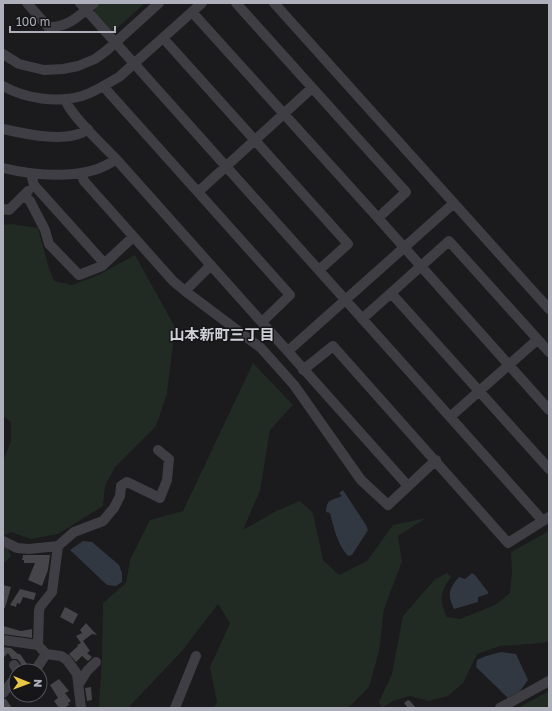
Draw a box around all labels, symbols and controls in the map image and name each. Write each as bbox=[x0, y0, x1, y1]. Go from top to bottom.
scale bar bbox=[10, 8, 115, 34]
text: 100 m bbox=[16, 14, 50, 29]
district label: 山本新町三丁目 bbox=[169, 325, 275, 343]
north arrow bbox=[8, 663, 48, 703]
text: N bbox=[32, 679, 45, 687]

